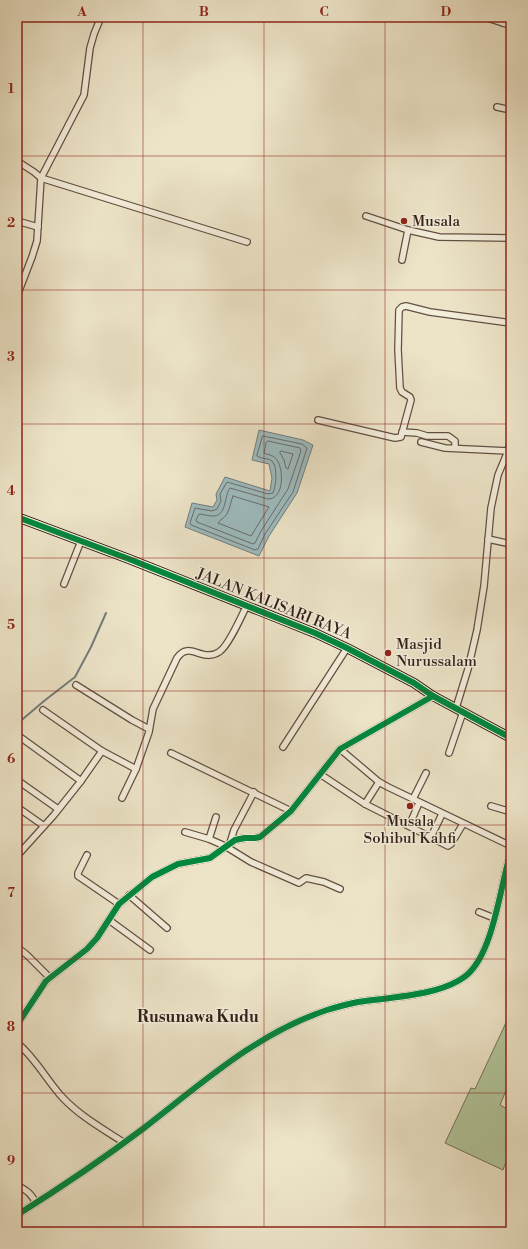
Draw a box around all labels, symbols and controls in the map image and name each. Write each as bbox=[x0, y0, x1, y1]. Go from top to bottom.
text: A bbox=[76, 4, 87, 20]
text: B bbox=[199, 4, 209, 20]
text: C bbox=[319, 4, 329, 20]
text: D bbox=[441, 4, 451, 20]
text: 1 bbox=[8, 81, 15, 97]
place label: Musala bbox=[412, 212, 460, 231]
text: 2 bbox=[7, 215, 15, 231]
marker: Musala bbox=[399, 216, 409, 226]
text: 3 bbox=[7, 349, 15, 365]
text: 4 bbox=[7, 483, 16, 499]
street label: JALAN KALISARI RAYA bbox=[193, 564, 355, 644]
text: 5 bbox=[7, 617, 15, 633]
place label: Masjid Nurussalam bbox=[396, 635, 477, 671]
marker: Masjid Nurussalam bbox=[383, 648, 393, 658]
text: 6 bbox=[7, 751, 15, 767]
marker: Musala Sohibul Kahfi bbox=[405, 801, 415, 811]
place label: Musala Sohibul Kahfi bbox=[364, 812, 456, 848]
text: 7 bbox=[7, 885, 15, 901]
district label: Rusunawa Kudu bbox=[137, 1007, 259, 1027]
text: 8 bbox=[7, 1019, 15, 1035]
text: 9 bbox=[7, 1153, 15, 1169]

